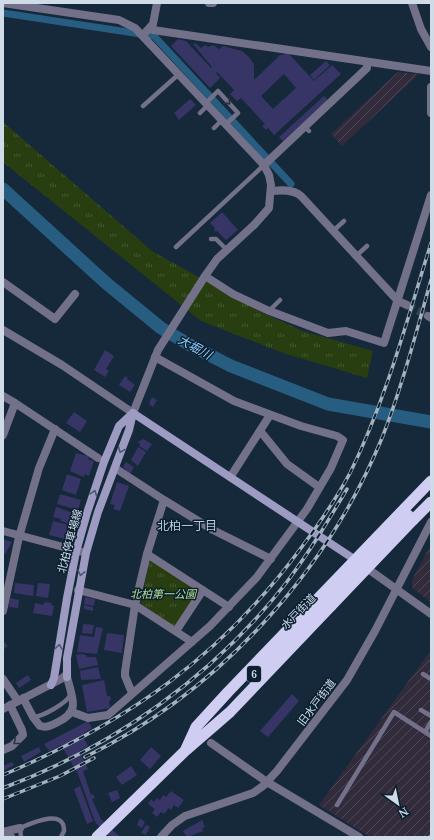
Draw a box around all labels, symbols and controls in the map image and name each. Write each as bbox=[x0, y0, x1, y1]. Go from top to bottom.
one-way arrow bbox=[223, 97, 231, 105]
water label: 大堀川 bbox=[175, 331, 217, 364]
one-way arrow bbox=[118, 446, 126, 453]
one-way arrow bbox=[89, 489, 98, 496]
street label: 北柏停車場線 bbox=[53, 507, 85, 575]
district label: 北柏一丁目 bbox=[157, 517, 217, 534]
one-way arrow bbox=[78, 570, 86, 576]
park label: 北柏第一公園 bbox=[130, 586, 198, 601]
street label: 水戸街道 bbox=[277, 590, 319, 632]
one-way arrow bbox=[54, 643, 63, 650]
road number: 6 bbox=[247, 666, 261, 682]
street label: 旧水戸街道 bbox=[293, 676, 339, 728]
one-way arrow bbox=[13, 737, 20, 744]
north arrow bbox=[378, 784, 418, 824]
text: N bbox=[396, 804, 411, 822]

